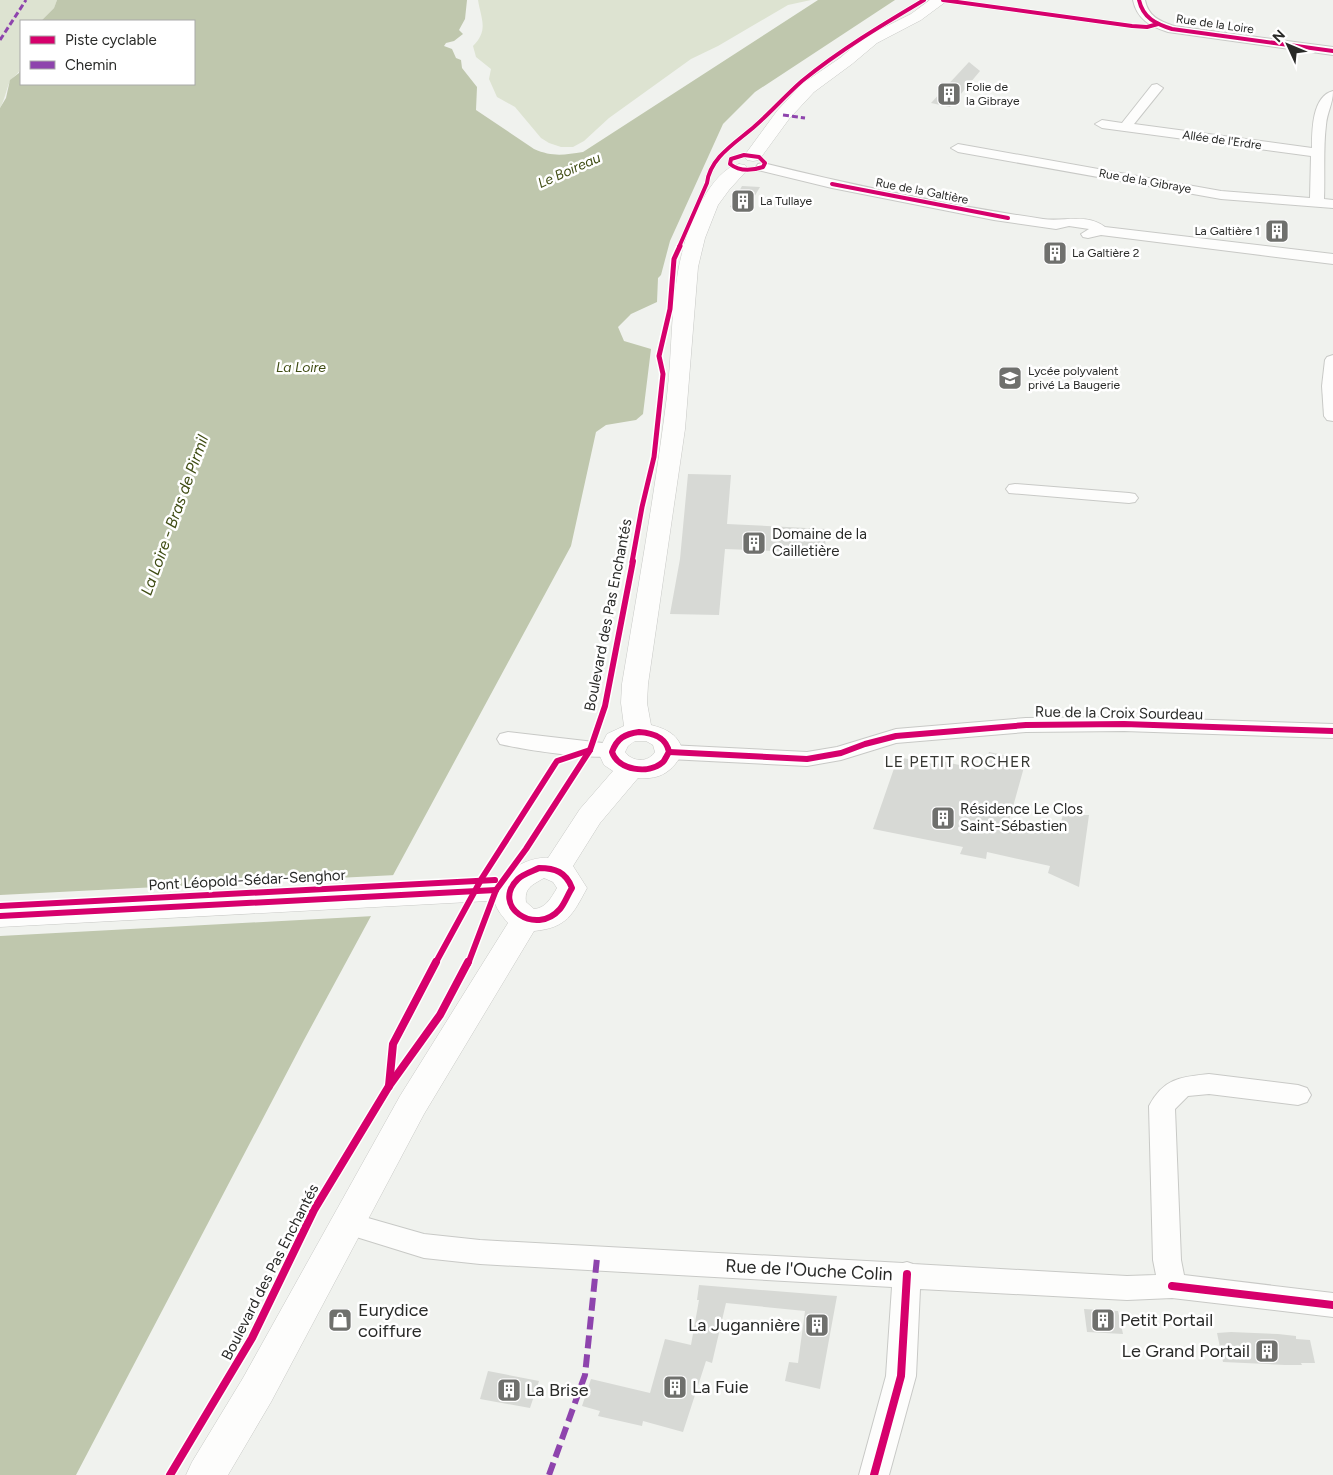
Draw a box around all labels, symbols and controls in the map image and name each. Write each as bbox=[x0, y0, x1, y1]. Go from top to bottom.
street label: Rue de la Loire bbox=[1175, 12, 1255, 36]
legend bbox=[20, 20, 195, 85]
north arrow bbox=[1263, 20, 1313, 70]
text: N bbox=[1269, 27, 1289, 46]
text: Piste cyclable bbox=[65, 31, 157, 49]
text: Chemin bbox=[65, 56, 117, 74]
place label: Folie de la Gibraye bbox=[966, 80, 1020, 108]
building icon: Folie de la Gibraye bbox=[936, 81, 962, 107]
street label: Allée de l'Erdre bbox=[1181, 128, 1263, 153]
water label: Le Boireau bbox=[535, 149, 603, 192]
street label: Rue de la Gibraye bbox=[1098, 166, 1193, 196]
street label: Rue de la Galtière bbox=[874, 175, 970, 207]
building icon: La Tullaye bbox=[730, 188, 756, 214]
place label: La Tullaye bbox=[760, 194, 813, 208]
building icon: La Galtière 1 bbox=[1264, 218, 1290, 244]
place label: La Galtière 1 bbox=[1194, 224, 1260, 238]
building icon: La Galtière 2 bbox=[1042, 240, 1068, 266]
place label: La Galtière 2 bbox=[1072, 246, 1139, 260]
water label: La Loire bbox=[276, 359, 326, 376]
place label: Lycée polyvalent privé La Baugerie bbox=[1028, 364, 1120, 392]
school or university icon: Lycée polyvalent privé La Baugerie bbox=[997, 365, 1023, 391]
water label: La Loire - Bras de Pirmil bbox=[137, 432, 212, 598]
street label: Boulevard des Pas Enchantés bbox=[581, 517, 635, 713]
place label: Domaine de la Cailletière bbox=[772, 525, 867, 560]
building icon: Domaine de la Cailletière bbox=[741, 530, 767, 556]
street label: Rue de la Croix Sourdeau bbox=[1035, 703, 1203, 723]
district label: LE PETIT ROCHER bbox=[885, 752, 1031, 771]
place label: Résidence Le Clos Saint-Sébastien bbox=[960, 800, 1083, 835]
building icon: Résidence Le Clos Saint-Sébastien bbox=[930, 805, 956, 831]
street label: Pont Léopold-Sédar-Senghor bbox=[148, 866, 346, 894]
street label: Boulevard des Pas Enchantés bbox=[218, 1181, 322, 1363]
street label: Rue de l'Ouche Colin bbox=[725, 1255, 893, 1285]
place label: Eurydice coiffure bbox=[358, 1299, 429, 1342]
shop icon: Eurydice coiffure bbox=[327, 1307, 353, 1333]
building icon: Petit Portail bbox=[1090, 1307, 1116, 1333]
place label: Petit Portail bbox=[1120, 1309, 1213, 1331]
building icon: La Jugannière bbox=[804, 1312, 830, 1338]
place label: La Jugannière bbox=[688, 1314, 800, 1336]
building icon: Le Grand Portail bbox=[1254, 1338, 1280, 1364]
place label: Le Grand Portail bbox=[1122, 1340, 1250, 1362]
building icon: La Fuie bbox=[662, 1374, 688, 1400]
place label: La Fuie bbox=[692, 1376, 749, 1398]
building icon: La Brise bbox=[496, 1377, 522, 1403]
place label: La Brise bbox=[526, 1379, 589, 1401]

